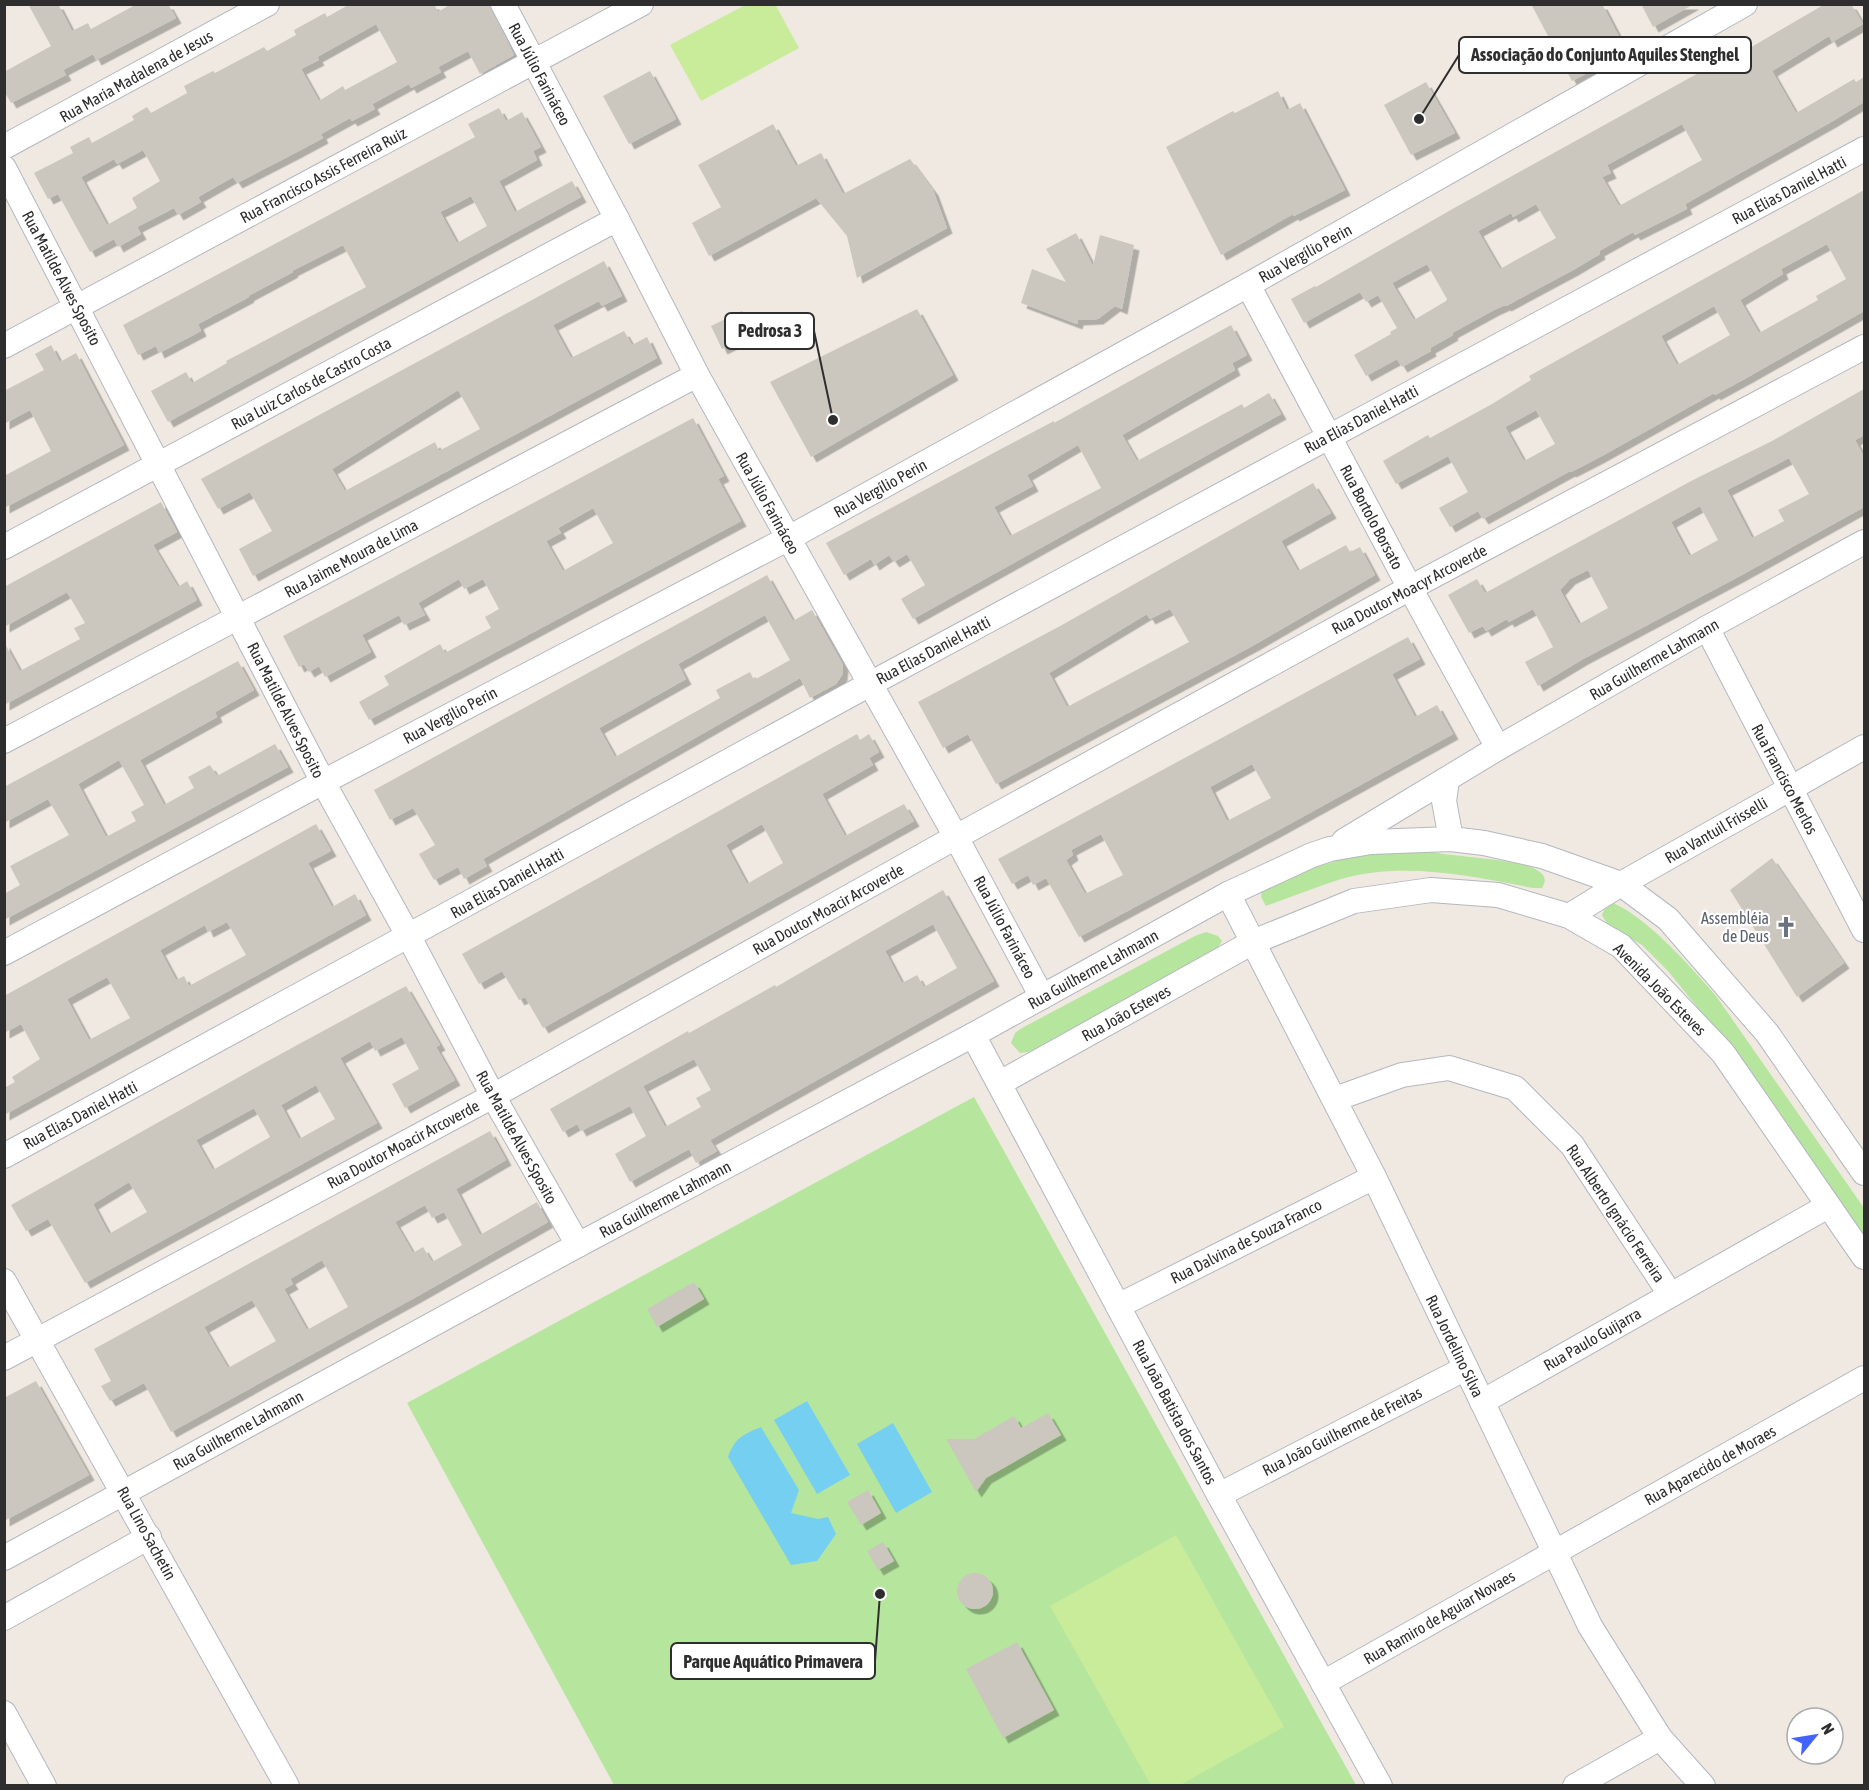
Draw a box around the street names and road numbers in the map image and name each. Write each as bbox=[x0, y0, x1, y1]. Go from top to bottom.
street label: Rua Júlio Farináceo bbox=[505, 20, 575, 128]
street label: Rua Maria Madalena de Jesus bbox=[56, 26, 216, 126]
street label: Rua Francisco Assis Ferreira Ruiz bbox=[237, 123, 409, 227]
street label: Rua Elias Daniel Hatti bbox=[1729, 152, 1849, 228]
street label: Rua Matilde Alves Sposito bbox=[18, 208, 105, 349]
street label: Rua Vergílio Perin bbox=[1255, 220, 1355, 287]
street label: Rua Luiz Carlos de Castro Costa bbox=[228, 333, 394, 433]
street label: Rua Elias Daniel Hatti bbox=[1301, 381, 1421, 457]
street label: Rua Júlio Farináceo bbox=[733, 449, 803, 557]
street label: Rua Vergílio Perin bbox=[830, 455, 930, 522]
street label: Rua Bortolo Borsato bbox=[1337, 462, 1407, 572]
street label: Rua Jaime Moura de Lima bbox=[281, 515, 421, 601]
street label: Rua Doutor Moacyr Arcoverde bbox=[1329, 541, 1490, 638]
street label: Rua Elias Daniel Hatti bbox=[873, 612, 993, 688]
street label: Rua Guilherme Lahmann bbox=[1586, 615, 1722, 703]
street label: Rua Matilde Alves Sposito bbox=[243, 639, 328, 781]
street label: Rua Vergílio Perin bbox=[400, 683, 500, 748]
street label: Rua Francisco Merlos bbox=[1748, 721, 1822, 837]
street label: Rua Vantuil Frisselli bbox=[1661, 793, 1771, 867]
street label: Rua Elias Daniel Hatti bbox=[447, 844, 567, 922]
street label: Rua Doutor Moacir Arcoverde bbox=[749, 860, 907, 958]
street label: Rua Júlio Farináceo bbox=[970, 873, 1040, 981]
street label: Rua Guilherme Lahmann bbox=[1025, 926, 1161, 1012]
street label: Avenida João Esteves bbox=[1610, 939, 1710, 1039]
street label: Rua João Esteves bbox=[1079, 981, 1174, 1045]
street label: Rua Matilde Alves Sposito bbox=[472, 1067, 561, 1207]
street label: Rua Elias Daniel Hatti bbox=[20, 1077, 140, 1153]
street label: Rua Doutor Moacir Arcoverde bbox=[324, 1096, 482, 1192]
street label: Rua Alberto Ignácio Ferreira bbox=[1562, 1141, 1669, 1286]
street label: Rua Guilherme Lahmann bbox=[596, 1157, 734, 1241]
street label: Rua Dalvina de Souza Franco bbox=[1167, 1195, 1325, 1287]
street label: Rua Jordelino Silva bbox=[1423, 1292, 1487, 1400]
street label: Rua Paulo Guijarra bbox=[1540, 1304, 1644, 1375]
street label: Rua João Batista dos Santos bbox=[1129, 1337, 1221, 1488]
street label: Rua João Guilherme de Freitas bbox=[1259, 1383, 1425, 1479]
street label: Rua Guilherme Lahmann bbox=[170, 1387, 306, 1473]
street label: Rua Aparecido de Moraes bbox=[1641, 1421, 1779, 1509]
street label: Rua Lino Sachetin bbox=[114, 1483, 180, 1583]
street label: Rua Ramiro de Aguiar Novaes bbox=[1360, 1566, 1519, 1669]

